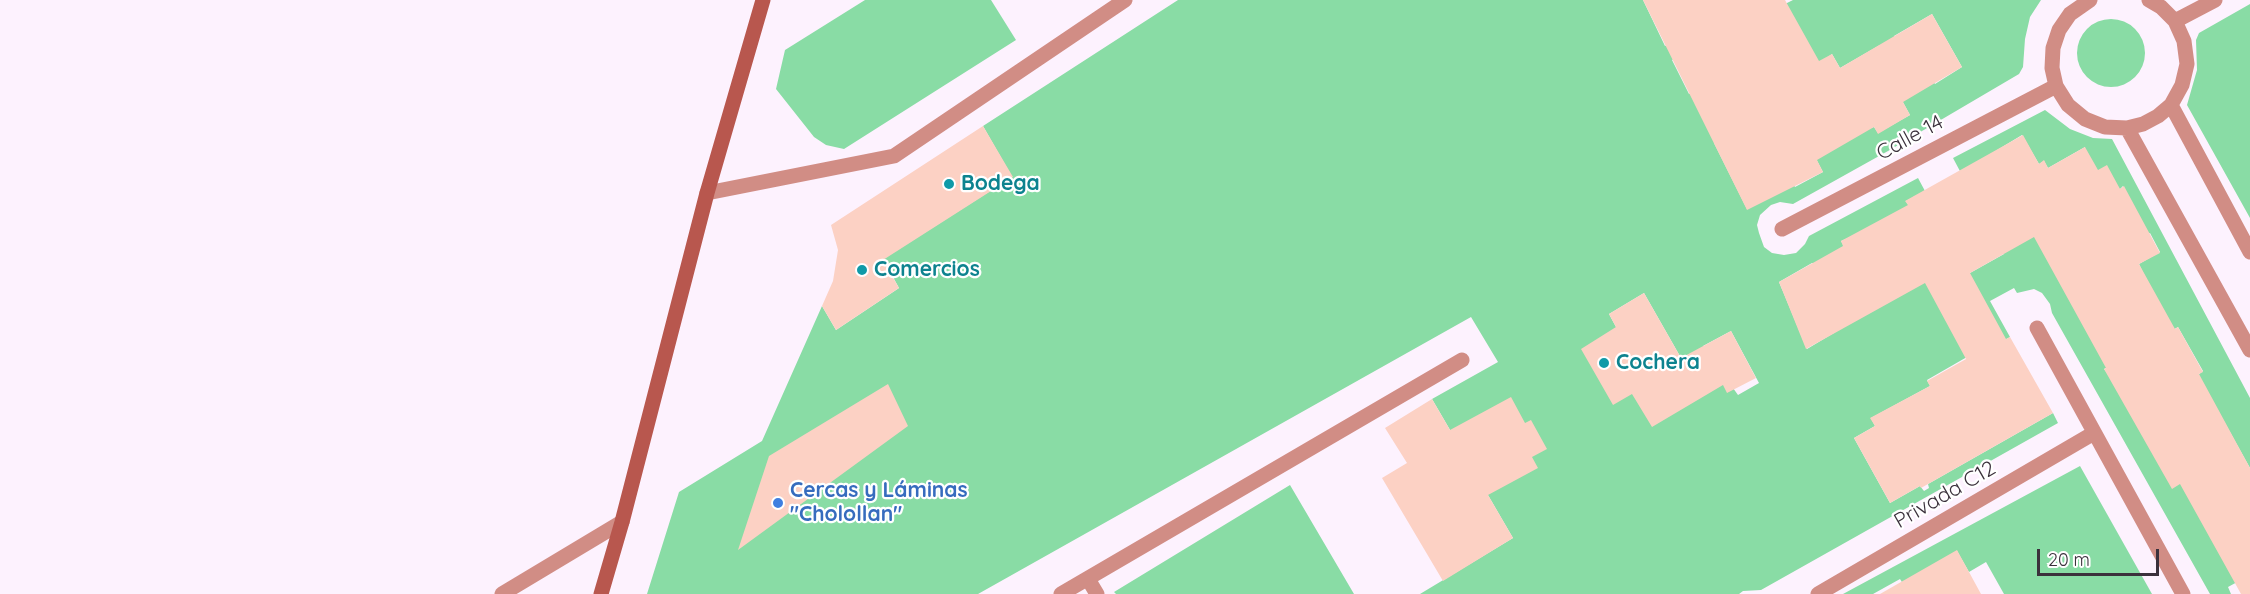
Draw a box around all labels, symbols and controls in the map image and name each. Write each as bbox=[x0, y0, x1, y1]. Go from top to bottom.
street label: Calle 14 bbox=[1872, 110, 1948, 166]
place label: Bodega bbox=[961, 171, 1040, 197]
marker: Bodega bbox=[942, 177, 956, 191]
place label: Comercios bbox=[874, 257, 980, 283]
marker: Comercios bbox=[855, 263, 869, 277]
place label: Cochera bbox=[1616, 350, 1700, 376]
marker: Cochera bbox=[1597, 356, 1611, 370]
street label: Privada C12 bbox=[1890, 456, 2000, 534]
place label: Cercas y Láminas "Cholollan" bbox=[790, 478, 968, 528]
marker: Cercas y Láminas "Cholollan" bbox=[771, 496, 785, 510]
scale bar bbox=[2040, 537, 2162, 575]
text: 20 m bbox=[2048, 548, 2090, 571]

